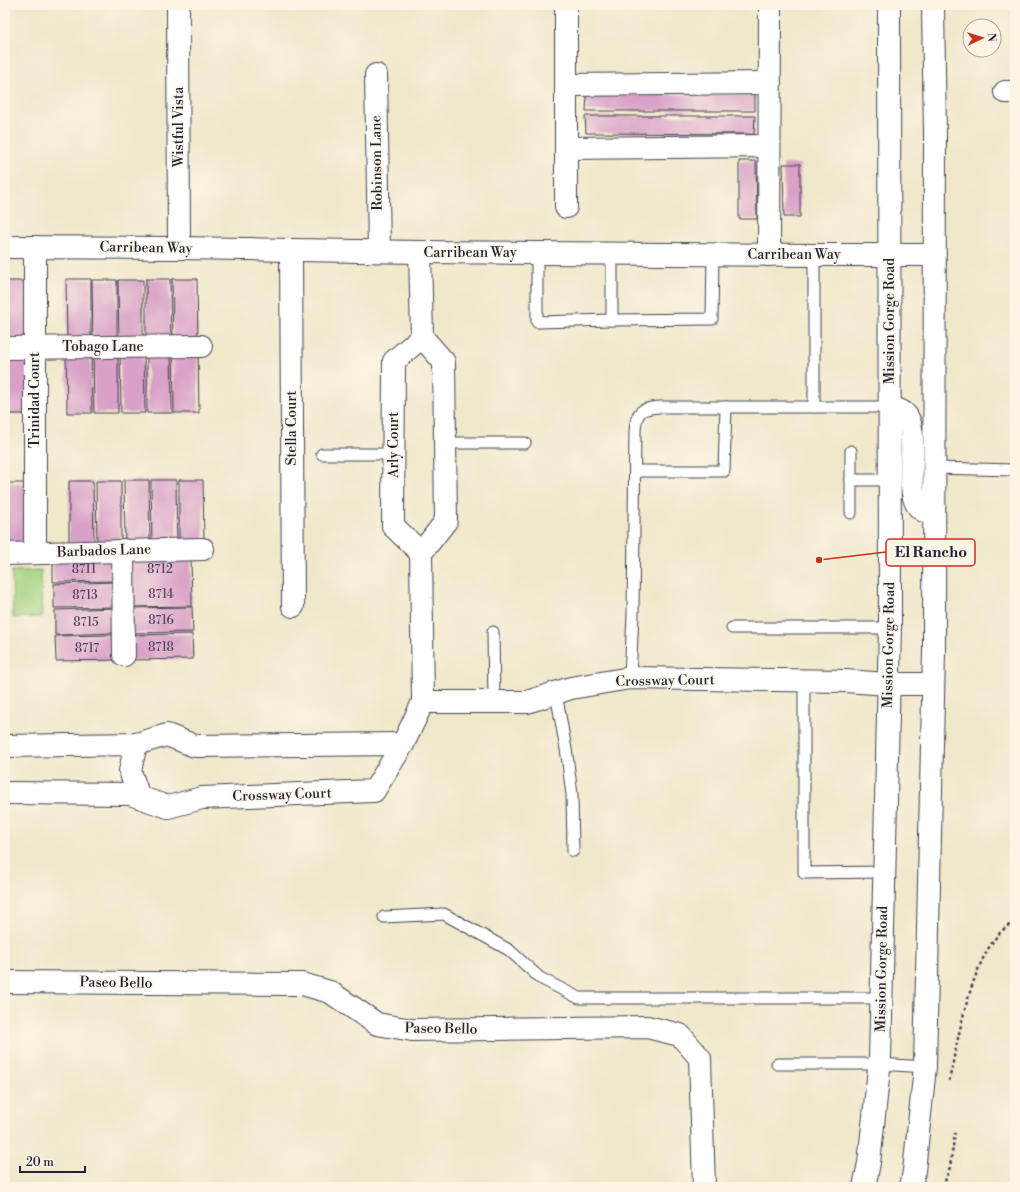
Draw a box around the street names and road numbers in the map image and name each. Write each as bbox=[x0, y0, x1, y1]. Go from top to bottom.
street label: Wistful Vista bbox=[170, 86, 188, 168]
street label: Robinson Lane bbox=[367, 115, 387, 211]
street label: Carribean Way bbox=[99, 238, 193, 258]
street label: Carribean Way bbox=[424, 244, 517, 262]
street label: Carribean Way bbox=[748, 246, 841, 264]
street label: Mission Gorge Road bbox=[881, 258, 899, 384]
street label: Tobago Lane bbox=[62, 338, 144, 356]
street label: Trinidad Court bbox=[26, 352, 44, 448]
street label: Stella Court bbox=[283, 390, 301, 466]
street label: Arly Court bbox=[385, 412, 403, 479]
street label: Barbados Lane bbox=[55, 540, 152, 562]
street label: Mission Gorge Road bbox=[879, 582, 899, 708]
street label: Crossway Court bbox=[615, 671, 715, 691]
street label: Crossway Court bbox=[232, 784, 332, 806]
street label: Mission Gorge Road bbox=[872, 906, 892, 1032]
street label: Paseo Bello bbox=[79, 973, 153, 993]
street label: Paseo Bello bbox=[404, 1019, 478, 1039]

